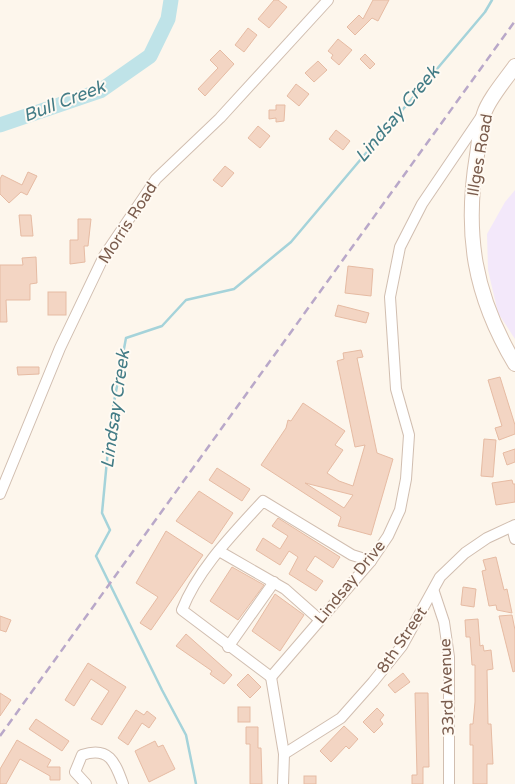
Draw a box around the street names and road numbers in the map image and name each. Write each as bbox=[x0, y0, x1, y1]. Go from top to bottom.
street label: Illges Road bbox=[463, 112, 497, 198]
street label: Morris Road bbox=[94, 178, 162, 268]
street label: Lindsay Drive bbox=[310, 536, 390, 628]
street label: 8th Street bbox=[373, 603, 431, 677]
street label: 33rd Avenue bbox=[435, 638, 459, 736]

